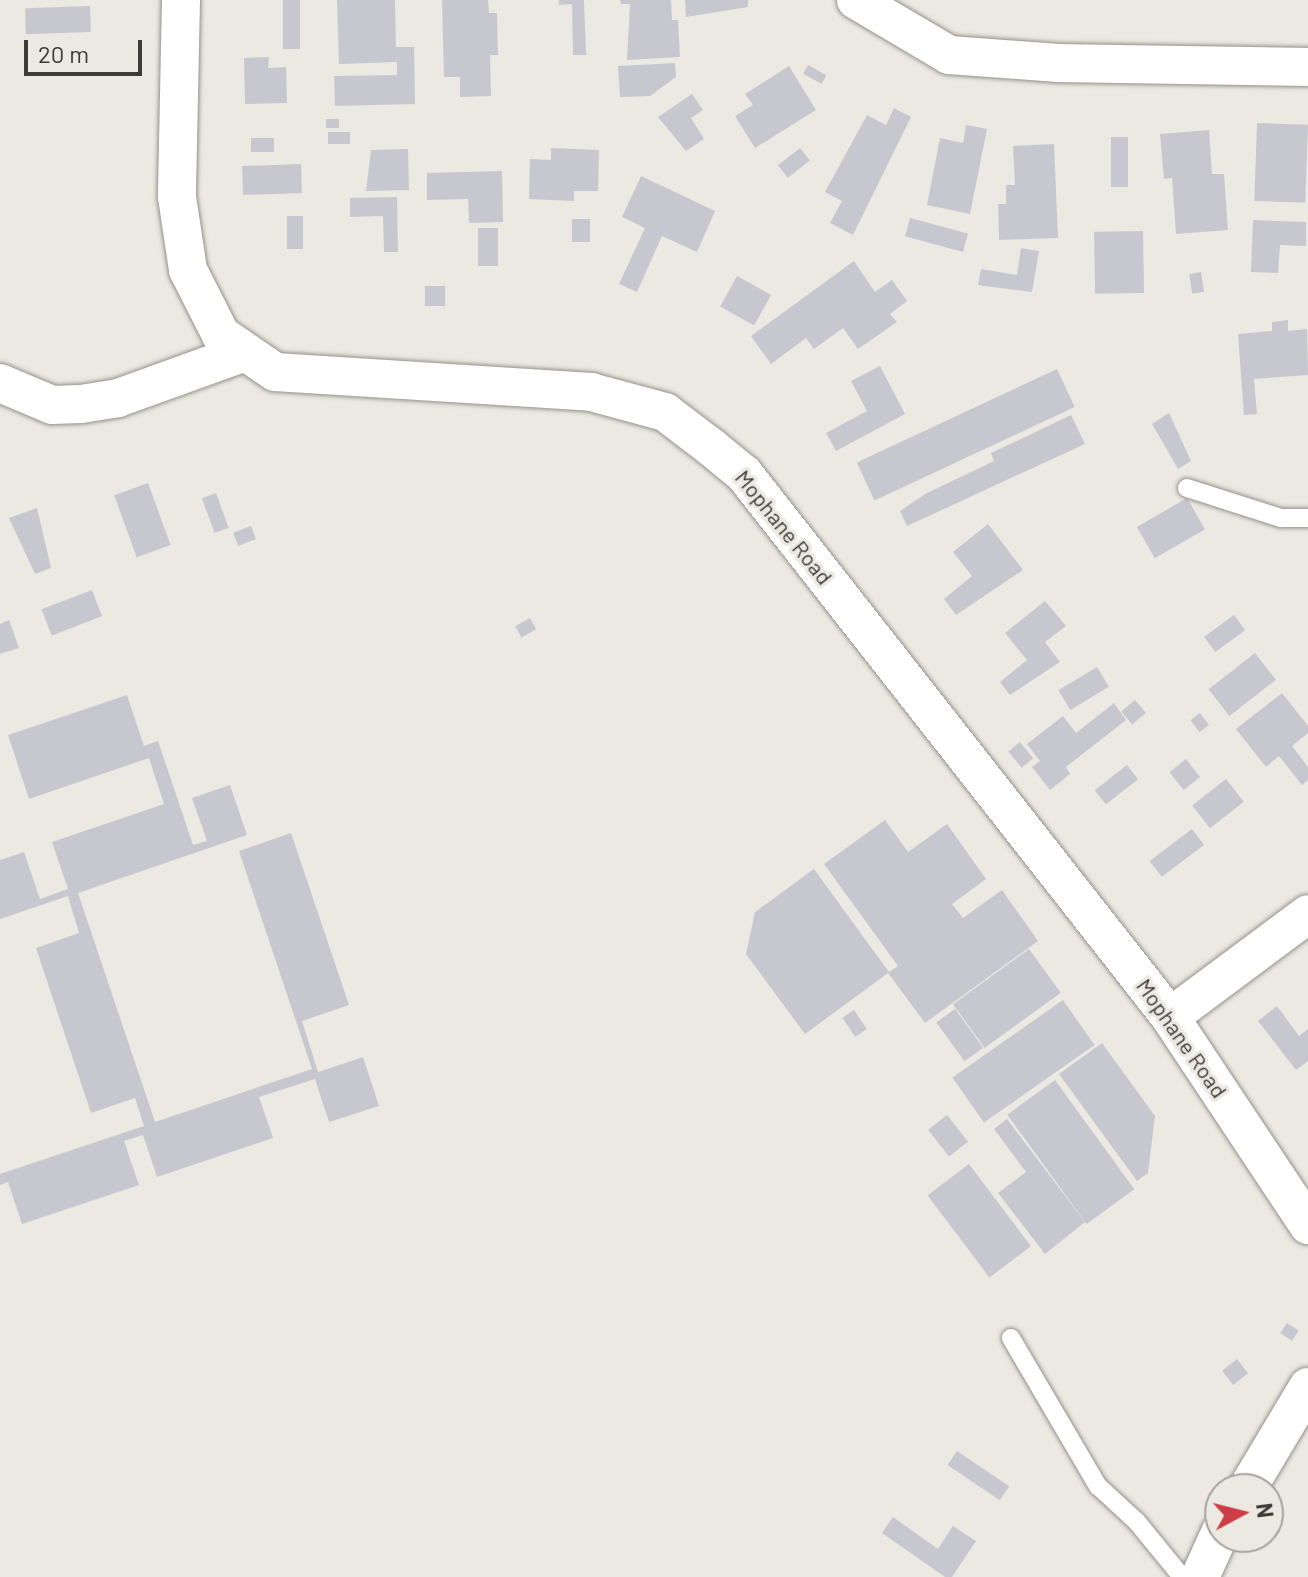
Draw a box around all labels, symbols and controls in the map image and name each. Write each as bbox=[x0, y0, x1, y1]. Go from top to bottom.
scale bar bbox=[28, 24, 146, 74]
text: 20 m bbox=[38, 39, 89, 68]
street label: Mophane Road bbox=[730, 465, 838, 589]
street label: Mophane Road bbox=[1131, 973, 1233, 1103]
north arrow bbox=[1204, 1473, 1284, 1553]
text: N bbox=[1252, 1501, 1280, 1519]

